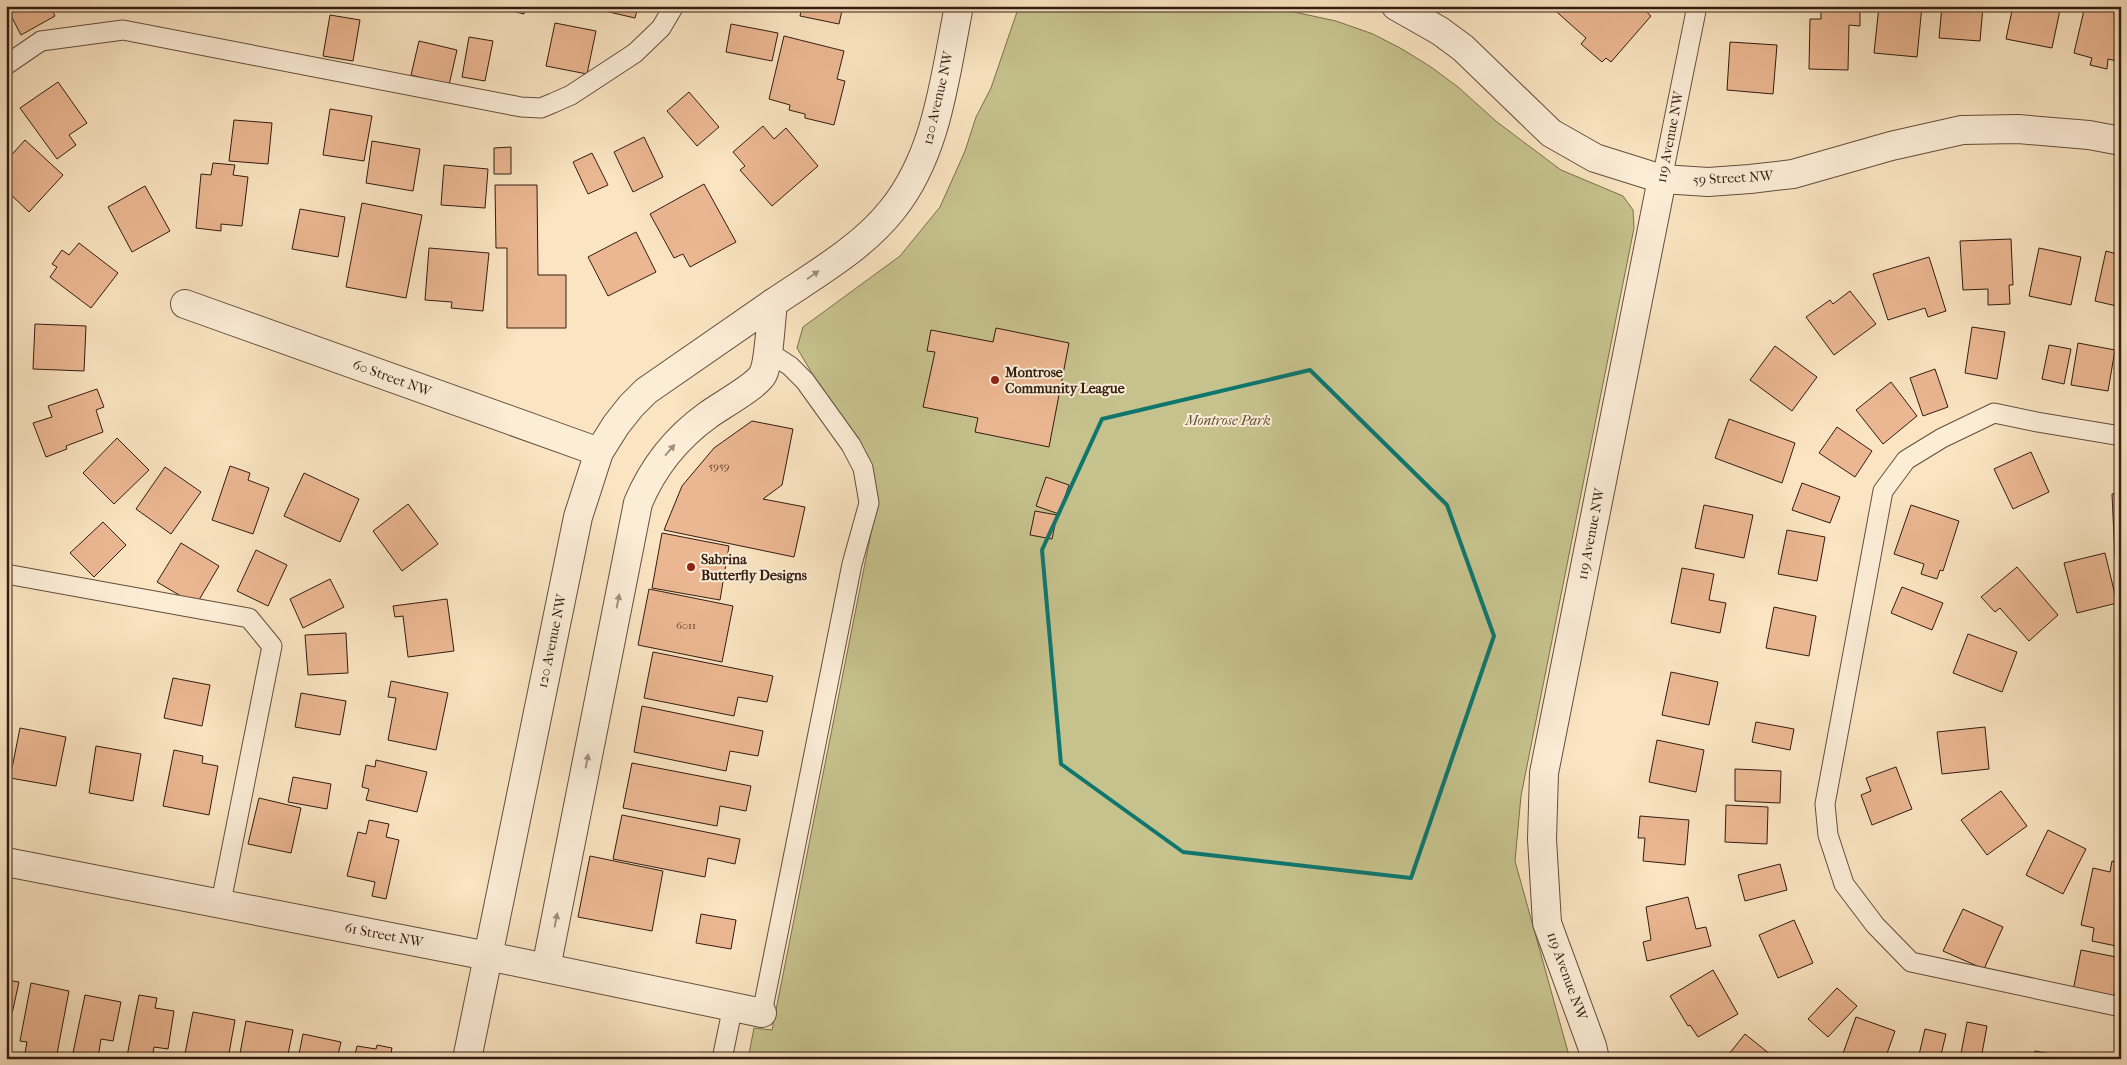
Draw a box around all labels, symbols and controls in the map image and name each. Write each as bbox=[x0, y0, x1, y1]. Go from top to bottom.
street label: 120 Avenue NW bbox=[919, 48, 957, 146]
street label: 119 Avenue NW bbox=[1653, 89, 1687, 184]
street label: 59 Street NW bbox=[1692, 167, 1775, 189]
one-way arrow bbox=[806, 270, 820, 280]
street label: 60 Street NW bbox=[350, 356, 435, 401]
place label: Montrose Community League bbox=[1004, 364, 1125, 397]
marker: Montrose Community League bbox=[989, 374, 1001, 386]
park label: Montrose Park bbox=[1184, 412, 1271, 429]
one-way arrow bbox=[664, 443, 675, 456]
house number: 5959 bbox=[708, 460, 730, 473]
street label: 119 Avenue NW bbox=[1574, 486, 1608, 581]
place label: Sabrina Butterfly Designs bbox=[701, 551, 808, 584]
marker: Sabrina Butterfly Designs bbox=[685, 561, 697, 573]
street label: 120 Avenue NW bbox=[534, 591, 571, 689]
one-way arrow bbox=[615, 593, 623, 609]
house number: 6011 bbox=[676, 619, 696, 632]
one-way arrow bbox=[583, 753, 591, 768]
one-way arrow bbox=[552, 913, 560, 928]
street label: 61 Street NW bbox=[343, 919, 426, 951]
street label: 119 Avenue NW bbox=[1543, 929, 1591, 1024]

